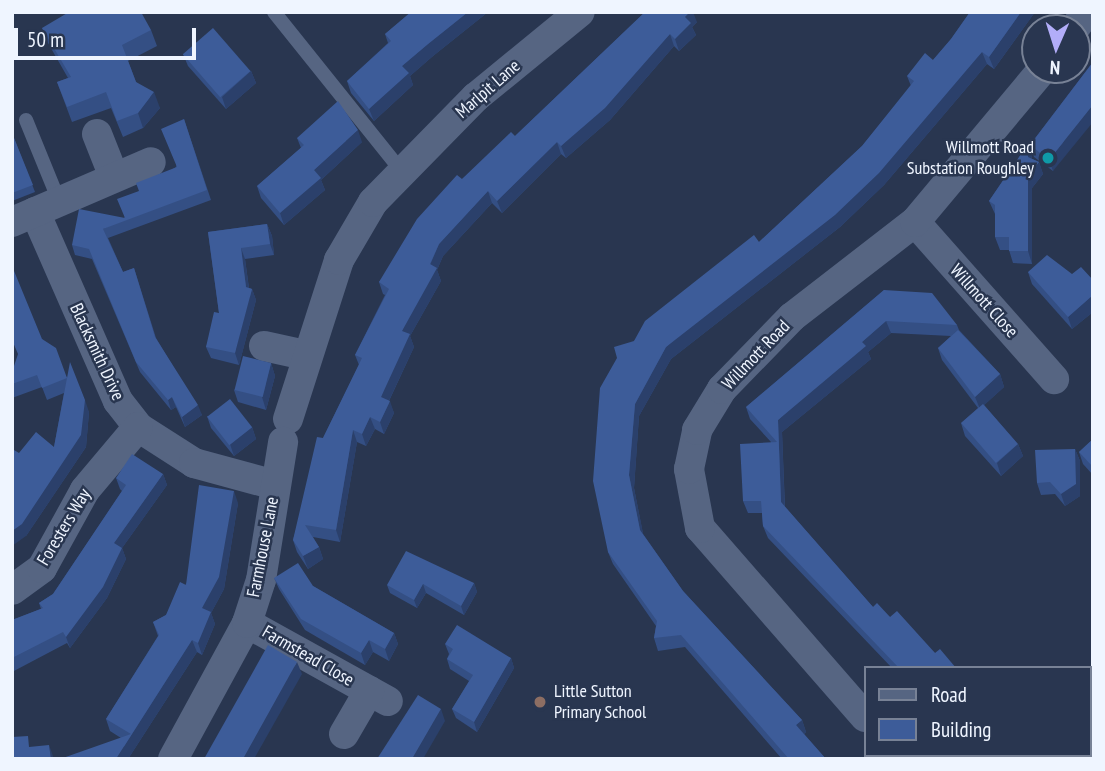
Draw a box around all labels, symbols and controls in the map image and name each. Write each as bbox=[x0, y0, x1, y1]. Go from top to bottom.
scale bar bbox=[18, 14, 200, 58]
north arrow bbox=[1021, 14, 1091, 84]
text: 50 m bbox=[27, 26, 64, 53]
street label: Marlpit Lane bbox=[451, 55, 525, 123]
text: N bbox=[1049, 56, 1061, 80]
place label: Willmott Road Substation Roughley bbox=[907, 137, 1034, 180]
marker: Willmott Road Substation Roughley bbox=[1040, 150, 1056, 166]
street label: Willmott Close bbox=[945, 260, 1023, 342]
street label: Blacksmith Drive bbox=[65, 300, 129, 404]
street label: Willmott Road bbox=[718, 316, 794, 394]
street label: Foresters Way bbox=[33, 485, 95, 569]
street label: Farmhouse Lane bbox=[243, 495, 283, 599]
street label: Farmstead Close bbox=[258, 621, 358, 691]
legend bbox=[864, 666, 1091, 757]
place label: Little Sutton Primary School bbox=[554, 681, 647, 724]
text: Road bbox=[931, 681, 967, 708]
marker: Little Sutton Primary School bbox=[532, 694, 548, 710]
text: Building bbox=[931, 716, 991, 743]

